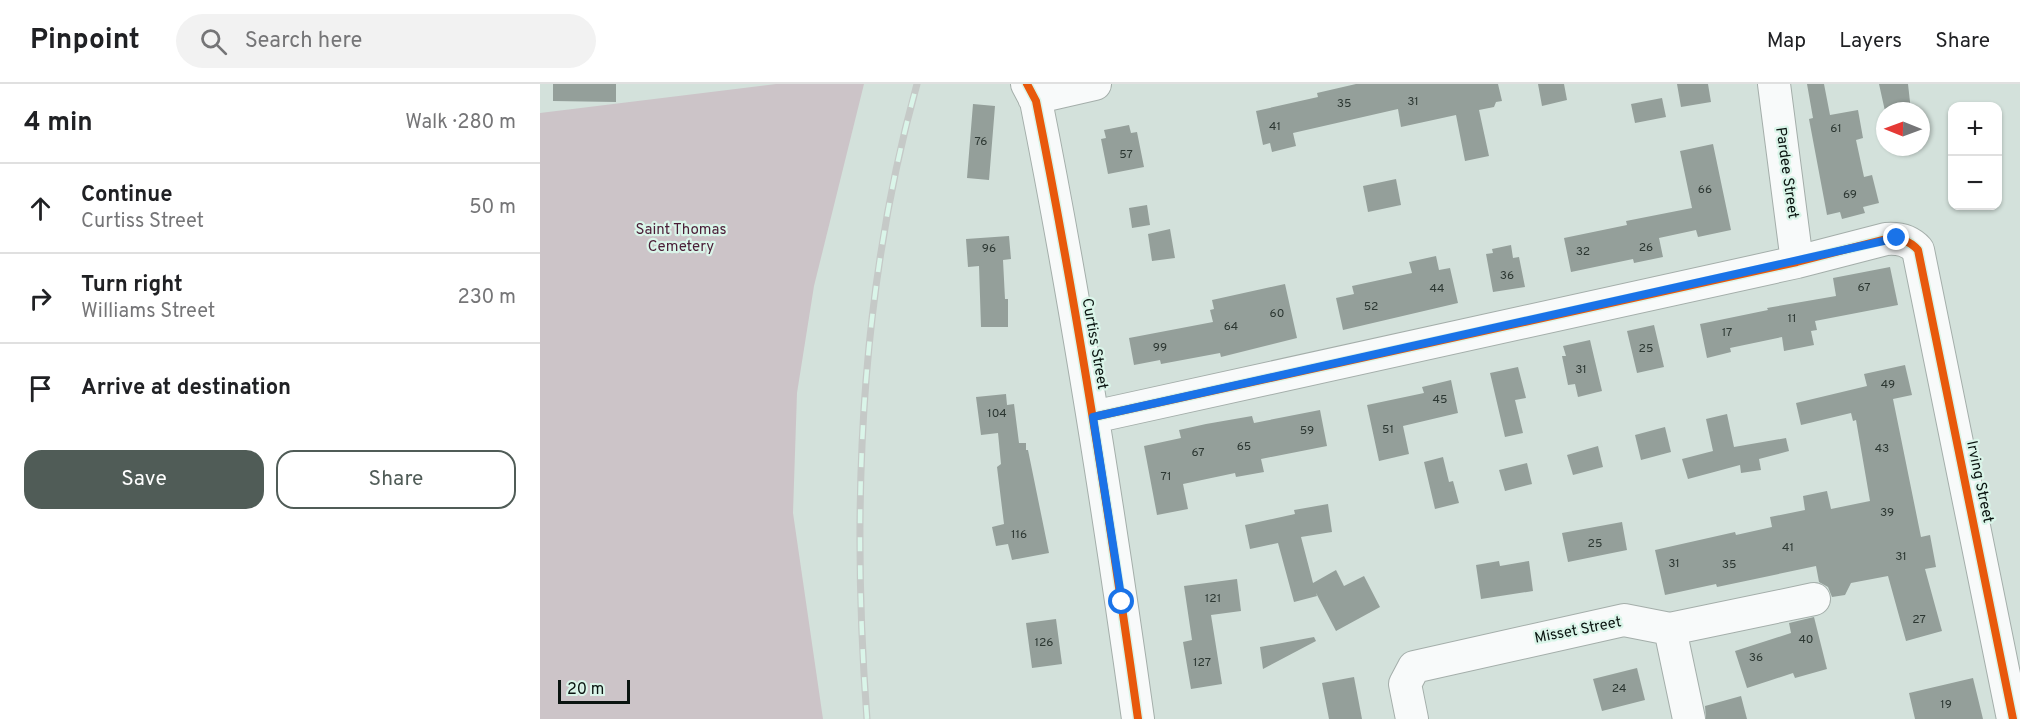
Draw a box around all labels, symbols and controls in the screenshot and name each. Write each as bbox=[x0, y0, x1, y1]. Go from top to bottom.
search box bbox=[176, 14, 596, 68]
text: Pinpoint bbox=[30, 23, 140, 59]
icon: search bbox=[197, 25, 230, 58]
text: Search here bbox=[245, 28, 362, 55]
text: Map bbox=[1767, 28, 1806, 55]
text: Layers bbox=[1839, 28, 1902, 55]
text: Share bbox=[1935, 28, 1990, 55]
house number: 31 bbox=[1407, 94, 1419, 110]
house number: 35 bbox=[1337, 96, 1351, 112]
north arrow bbox=[1876, 102, 1930, 156]
map controls bbox=[1948, 102, 2002, 210]
button: + bbox=[1948, 102, 2002, 156]
text: 4 min bbox=[24, 107, 93, 140]
text: Walk · 280 m bbox=[405, 110, 516, 136]
house number: 41 bbox=[1269, 119, 1281, 135]
house number: 61 bbox=[1830, 121, 1842, 137]
street label: Pardee Street bbox=[1770, 126, 1802, 220]
house number: 76 bbox=[975, 134, 987, 150]
house number: 57 bbox=[1119, 147, 1133, 163]
button: − bbox=[1948, 156, 2002, 210]
text: Continue bbox=[81, 182, 172, 209]
house number: 66 bbox=[1698, 182, 1712, 198]
house number: 69 bbox=[1843, 187, 1857, 203]
icon: ahead bbox=[24, 192, 57, 225]
text: 50 m bbox=[469, 195, 516, 221]
text: Curtiss Street bbox=[81, 209, 204, 235]
park label: Saint Thomas Cemetery bbox=[636, 221, 726, 257]
route end bbox=[1883, 224, 1909, 250]
house number: 26 bbox=[1639, 240, 1653, 256]
house number: 96 bbox=[982, 241, 996, 257]
house number: 32 bbox=[1576, 244, 1590, 260]
house number: 36 bbox=[1500, 268, 1514, 284]
text: Turn right bbox=[81, 272, 183, 299]
house number: 67 bbox=[1857, 280, 1871, 296]
house number: 44 bbox=[1430, 281, 1444, 297]
icon: right bbox=[24, 282, 57, 315]
text: 230 m bbox=[457, 285, 516, 311]
street label: Curtiss Street bbox=[1077, 297, 1111, 391]
text: Williams Street bbox=[81, 299, 215, 325]
house number: 52 bbox=[1364, 299, 1378, 315]
house number: 60 bbox=[1270, 306, 1284, 322]
house number: 11 bbox=[1788, 311, 1796, 327]
house number: 64 bbox=[1224, 319, 1238, 335]
house number: 17 bbox=[1722, 325, 1732, 341]
house number: 99 bbox=[1153, 340, 1167, 356]
house number: 25 bbox=[1639, 341, 1653, 357]
house number: 31 bbox=[1575, 362, 1587, 378]
icon: arrive bbox=[24, 372, 57, 405]
text: Arrive at destination bbox=[81, 375, 291, 402]
house number: 49 bbox=[1881, 377, 1895, 393]
house number: 45 bbox=[1433, 392, 1447, 408]
house number: 104 bbox=[987, 406, 1007, 422]
house number: 51 bbox=[1382, 422, 1394, 438]
house number: 59 bbox=[1300, 423, 1314, 439]
house number: 65 bbox=[1237, 439, 1251, 455]
street label: Irving Street bbox=[1961, 439, 1997, 525]
house number: 43 bbox=[1875, 441, 1889, 457]
house number: 67 bbox=[1191, 445, 1205, 461]
button: Save bbox=[24, 450, 264, 509]
button: Share bbox=[276, 450, 516, 509]
house number: 71 bbox=[1161, 469, 1171, 485]
house number: 39 bbox=[1880, 505, 1894, 521]
house number: 116 bbox=[1011, 527, 1027, 543]
house number: 25 bbox=[1588, 536, 1602, 552]
house number: 41 bbox=[1782, 540, 1794, 556]
house number: 31 bbox=[1895, 549, 1907, 565]
house number: 31 bbox=[1668, 556, 1680, 572]
house number: 35 bbox=[1722, 557, 1736, 573]
route start bbox=[1108, 588, 1134, 614]
house number: 121 bbox=[1205, 591, 1221, 607]
house number: 27 bbox=[1912, 612, 1926, 628]
street label: Misset Street bbox=[1533, 613, 1623, 649]
house number: 40 bbox=[1798, 632, 1814, 648]
house number: 126 bbox=[1035, 635, 1053, 651]
house number: 36 bbox=[1749, 650, 1763, 666]
house number: 127 bbox=[1193, 655, 1211, 671]
scale bar bbox=[558, 677, 630, 704]
text: 20 m bbox=[567, 680, 604, 700]
house number: 24 bbox=[1612, 681, 1626, 697]
house number: 19 bbox=[1940, 697, 1952, 713]

